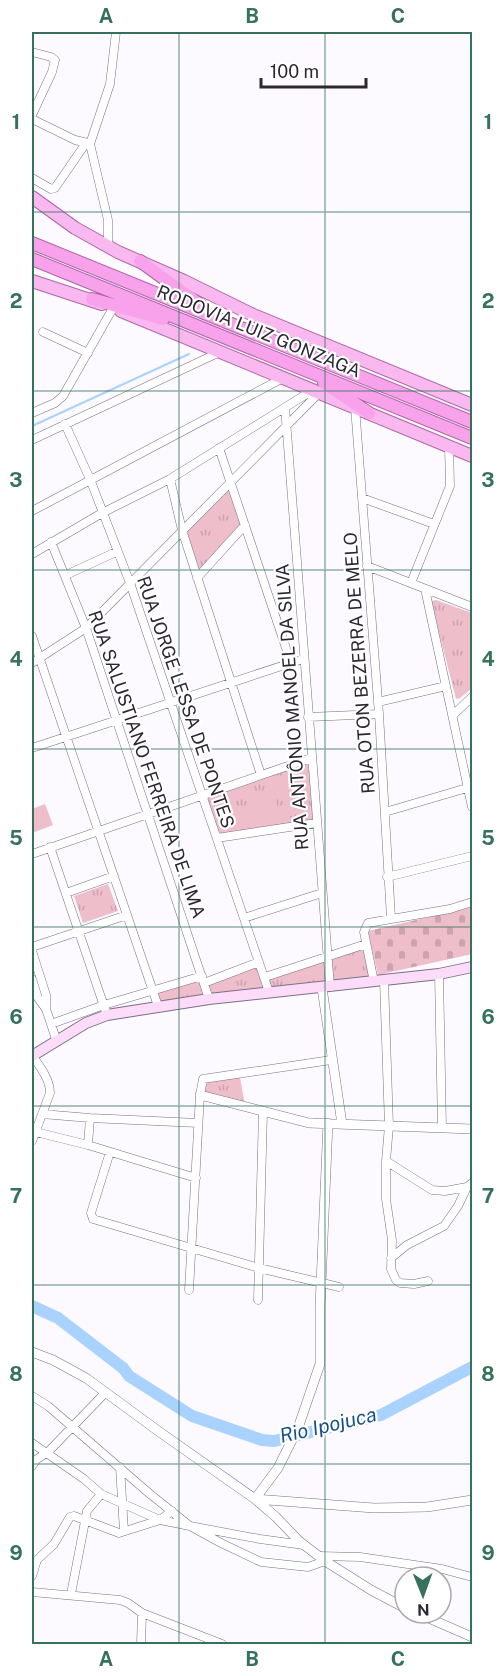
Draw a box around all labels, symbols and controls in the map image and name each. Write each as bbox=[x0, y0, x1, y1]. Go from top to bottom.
text: A bbox=[99, 4, 113, 28]
text: B bbox=[245, 4, 259, 28]
text: C bbox=[391, 4, 405, 28]
scale bar bbox=[261, 51, 366, 89]
text: 100 m bbox=[270, 61, 319, 82]
text: 1 bbox=[12, 110, 20, 134]
text: 1 bbox=[484, 110, 492, 134]
street label: RODOVIA LUIZ GONZAGA bbox=[154, 280, 364, 382]
text: 2 bbox=[10, 289, 22, 313]
text: 2 bbox=[482, 289, 494, 313]
text: 3 bbox=[9, 468, 23, 492]
text: 3 bbox=[481, 468, 495, 492]
street label: RUA OTON BEZERRA DE MELO bbox=[339, 531, 379, 795]
street label: RUA ANTÔNIO MANOEL DA SILVA bbox=[271, 563, 312, 851]
street label: RUA JORGE LESSA DE PONTES bbox=[133, 573, 239, 831]
street label: RUA SALUSTIANO FERREIRA DE LIMA bbox=[84, 607, 210, 921]
text: 4 bbox=[9, 647, 23, 671]
text: 4 bbox=[481, 647, 495, 671]
text: 5 bbox=[9, 826, 23, 850]
text: 5 bbox=[481, 826, 495, 850]
text: 6 bbox=[9, 1005, 23, 1029]
text: 6 bbox=[481, 1005, 495, 1029]
text: 7 bbox=[10, 1184, 22, 1208]
text: 7 bbox=[482, 1184, 494, 1208]
text: 8 bbox=[9, 1362, 23, 1386]
text: 8 bbox=[481, 1362, 495, 1386]
water label: Rio Ipojuca bbox=[277, 1402, 379, 1448]
text: 9 bbox=[9, 1541, 23, 1565]
text: 9 bbox=[481, 1541, 495, 1565]
north arrow bbox=[393, 1565, 453, 1625]
text: N bbox=[417, 1600, 430, 1619]
text: A bbox=[99, 1647, 113, 1671]
text: B bbox=[245, 1647, 259, 1671]
text: C bbox=[391, 1647, 405, 1671]

